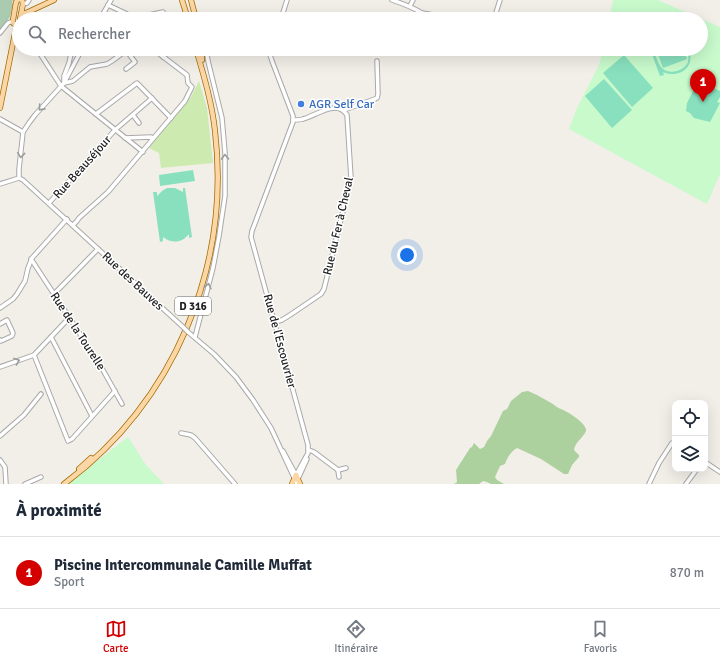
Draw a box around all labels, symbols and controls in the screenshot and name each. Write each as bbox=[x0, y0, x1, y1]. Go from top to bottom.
search box bbox=[12, 12, 708, 56]
icon: search bbox=[26, 23, 48, 45]
text: Rechercher bbox=[58, 25, 131, 43]
pin: 1 bbox=[690, 69, 716, 102]
place label: AGR Self Car bbox=[309, 97, 375, 112]
marker: AGR Self Car bbox=[296, 99, 306, 109]
one-way arrow bbox=[38, 103, 46, 111]
street label: Rue Beauséjour bbox=[50, 132, 115, 202]
one-way arrow bbox=[17, 152, 26, 158]
one-way arrow bbox=[221, 154, 229, 160]
street label: Rue du Fer à Cheval bbox=[320, 175, 357, 277]
your location bbox=[397, 245, 417, 265]
street label: Rue des Bauves bbox=[99, 249, 167, 314]
one-way arrow bbox=[204, 282, 212, 289]
street label: Rue de la Tourelle bbox=[47, 289, 108, 373]
street label: Rue de l'Escouvrier bbox=[260, 292, 299, 390]
road number: D 316 bbox=[175, 297, 211, 315]
one-way arrow bbox=[13, 358, 20, 366]
map controls bbox=[672, 400, 708, 472]
button: locate bbox=[672, 400, 708, 436]
button: layers bbox=[672, 436, 708, 472]
text: À proximité bbox=[16, 500, 102, 521]
text: Piscine Intercommunale Camille Muffat bbox=[54, 556, 312, 574]
text: 1 bbox=[25, 565, 33, 581]
text: 870 m bbox=[670, 565, 704, 581]
text: Sport bbox=[54, 574, 84, 590]
tab: Carte bbox=[103, 618, 129, 655]
tab: Itinéraire bbox=[334, 618, 378, 655]
tab: Favoris bbox=[584, 618, 617, 655]

